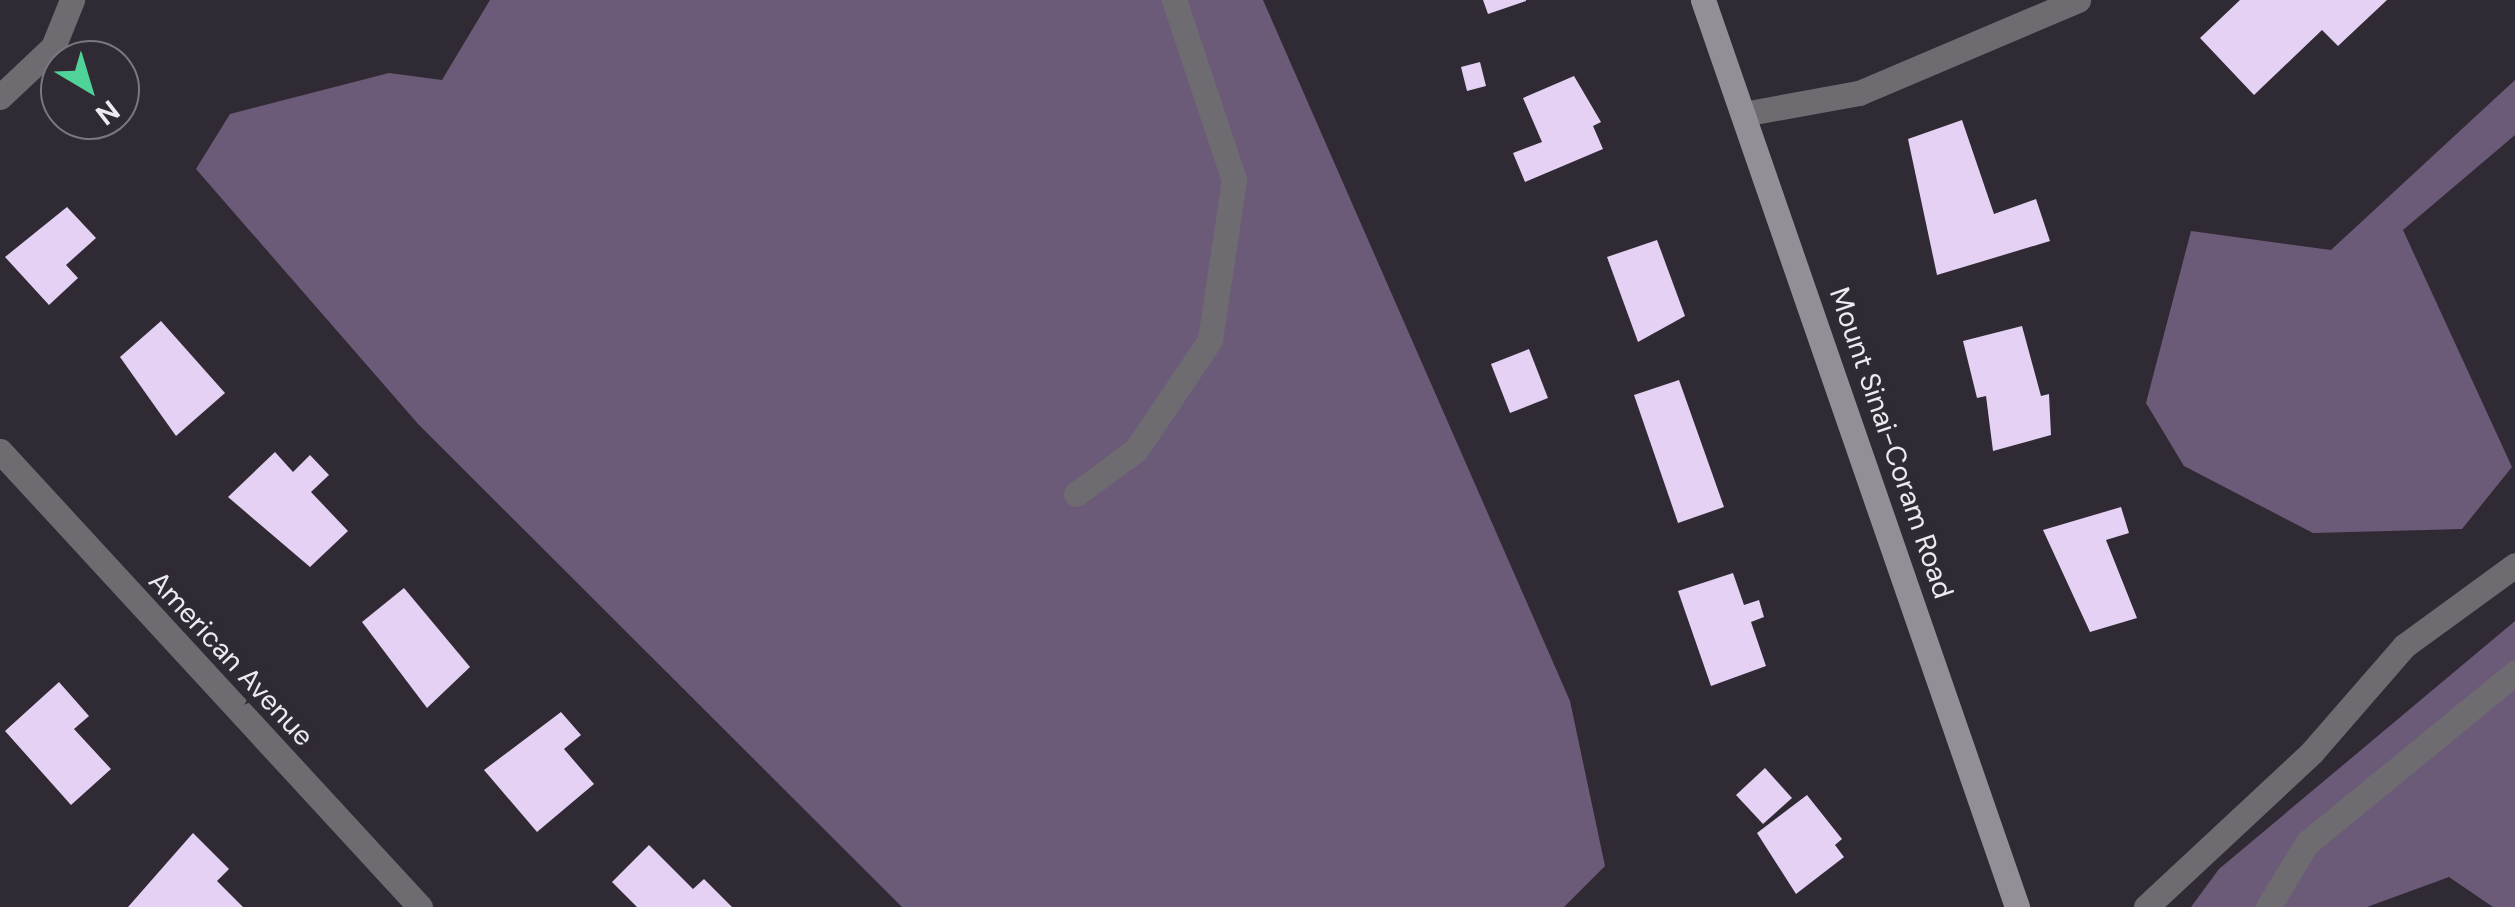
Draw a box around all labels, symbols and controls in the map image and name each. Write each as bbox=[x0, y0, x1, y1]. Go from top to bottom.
north arrow bbox=[40, 40, 140, 140]
text: N bbox=[88, 92, 127, 133]
street label: Mount Sinai-Coram Road bbox=[1822, 283, 1960, 603]
street label: American Avenue bbox=[141, 565, 321, 753]

